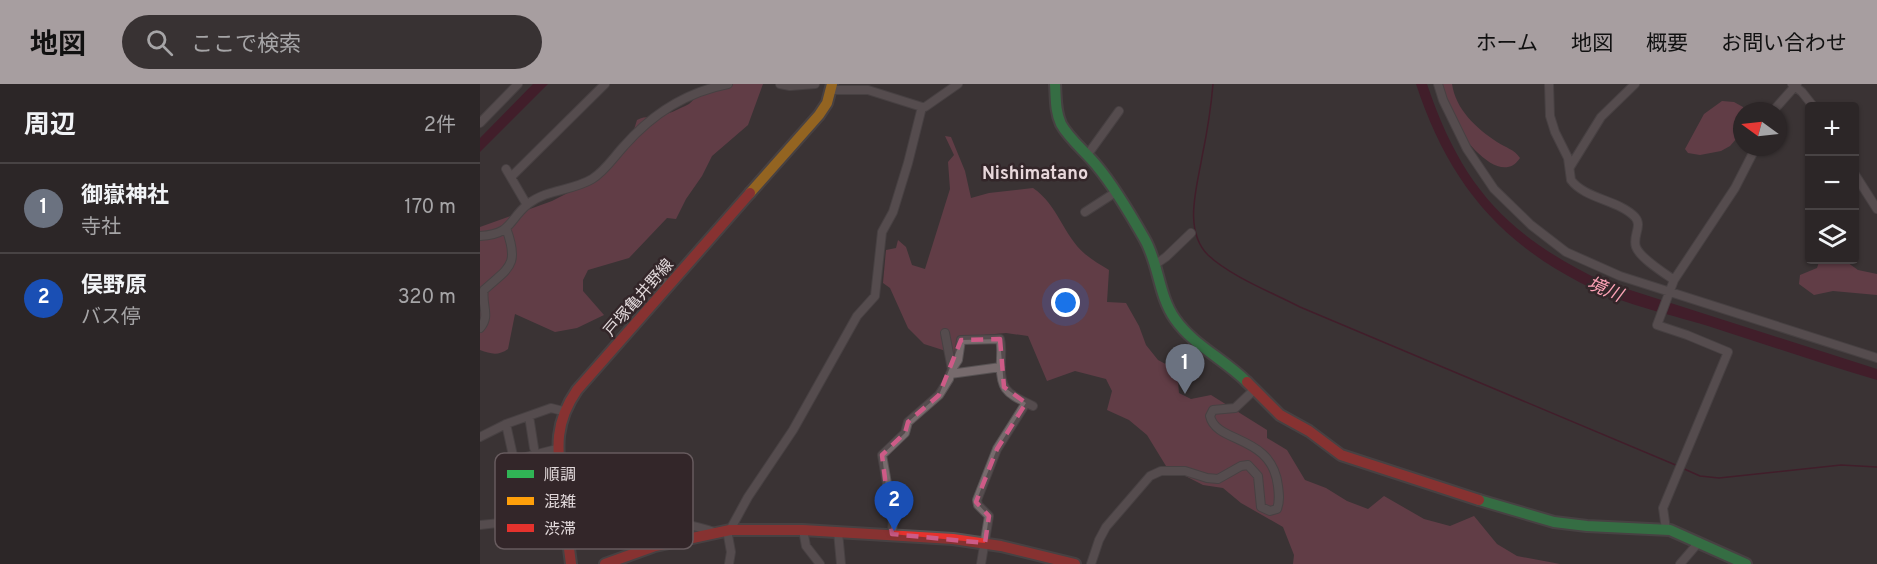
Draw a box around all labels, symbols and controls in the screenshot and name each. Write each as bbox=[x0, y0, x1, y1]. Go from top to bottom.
search box bbox=[122, 15, 542, 69]
icon: search bbox=[143, 26, 176, 59]
text: 地図 bbox=[30, 28, 86, 64]
text: ホーム bbox=[1476, 31, 1538, 58]
text: 地図 bbox=[1571, 31, 1613, 58]
text: 概要 bbox=[1646, 31, 1688, 58]
text: お問い合わせ bbox=[1721, 31, 1847, 58]
text: ここで検索 bbox=[191, 32, 301, 59]
north arrow bbox=[1733, 102, 1787, 156]
map controls bbox=[1805, 102, 1859, 264]
button: + bbox=[1805, 102, 1859, 156]
text: 周辺 bbox=[24, 110, 76, 143]
text: 2件 bbox=[424, 113, 456, 139]
button: − bbox=[1805, 156, 1859, 210]
district label: Nishimatano bbox=[982, 163, 1088, 186]
text: 御嶽神社 bbox=[81, 183, 169, 210]
text: 1 bbox=[40, 195, 48, 221]
text: 170 m bbox=[404, 195, 456, 221]
button: layers bbox=[1805, 210, 1859, 264]
text: 寺社 bbox=[81, 215, 121, 241]
street label: 戸塚亀井野線 bbox=[600, 256, 679, 341]
text: 俣野原 bbox=[81, 273, 147, 300]
water label: 境川 bbox=[1583, 273, 1627, 309]
text: 2 bbox=[37, 285, 50, 311]
text: 320 m bbox=[398, 285, 456, 311]
your location bbox=[1051, 288, 1080, 317]
text: バス停 bbox=[81, 305, 141, 331]
pin: 1 bbox=[1166, 344, 1204, 394]
legend bbox=[495, 453, 693, 549]
text: 順調 bbox=[544, 466, 576, 486]
pin: 2 bbox=[874, 482, 914, 531]
text: 混雑 bbox=[544, 493, 576, 513]
text: 渋滞 bbox=[544, 520, 576, 540]

